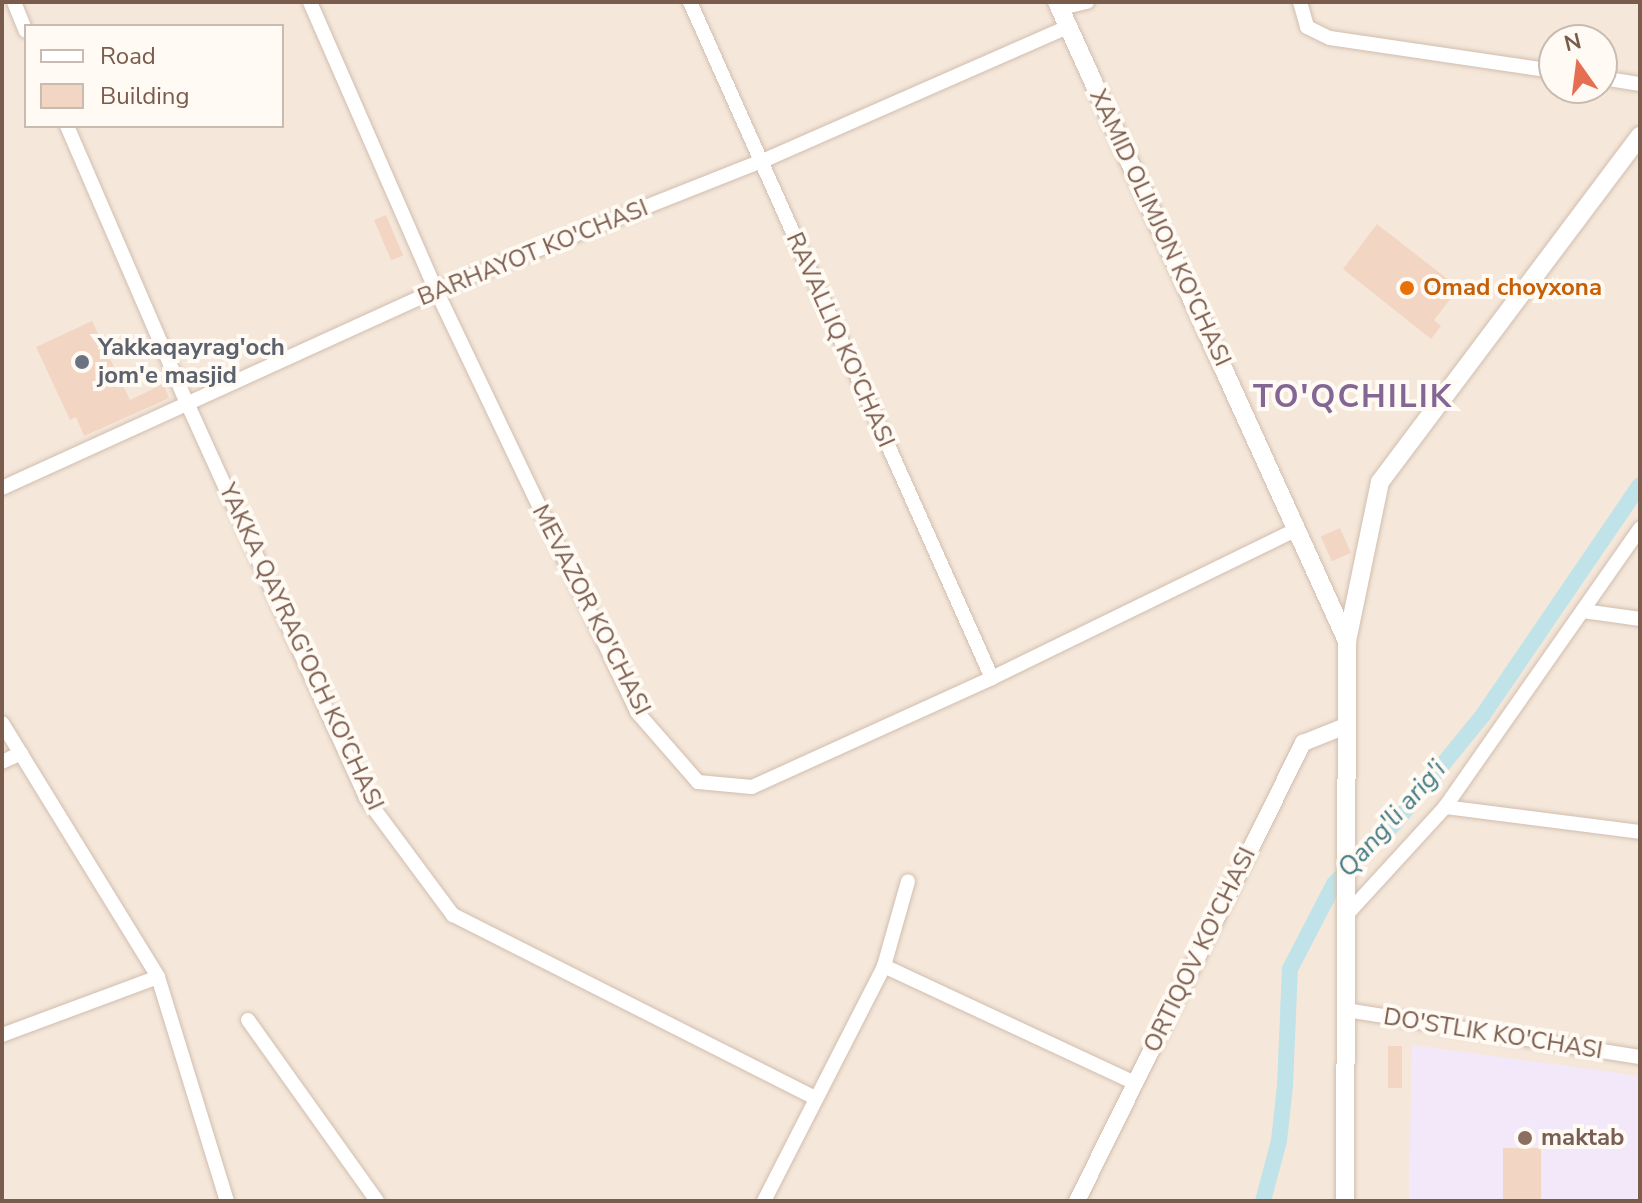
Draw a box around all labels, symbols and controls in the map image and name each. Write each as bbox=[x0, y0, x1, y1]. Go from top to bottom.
legend bbox=[24, 24, 284, 128]
north arrow bbox=[1538, 24, 1618, 104]
text: N bbox=[1561, 26, 1584, 59]
text: Road bbox=[100, 40, 156, 72]
text: Building bbox=[100, 80, 190, 112]
street label: XAMID OLIMJON KO'CHASI bbox=[1083, 85, 1237, 371]
street label: BARHAYOT KO'CHASI bbox=[414, 194, 652, 312]
street label: RAVALLIQ KO'CHASI bbox=[780, 228, 900, 452]
place label: Omad choyxona bbox=[1423, 274, 1602, 302]
marker: Omad choyxona bbox=[1398, 279, 1416, 297]
place label: Yakkaqayrag'och jom'e masjid bbox=[98, 334, 285, 390]
marker: Yakkaqayrag'och jom'e masjid bbox=[73, 353, 91, 371]
district label: TO'QCHILIK bbox=[1253, 378, 1453, 416]
street label: YAKKA QAYRAG'OCH KO'CHASI bbox=[212, 479, 390, 815]
street label: MEVAZOR KO'CHASI bbox=[526, 500, 656, 720]
water label: Qang'li arig'i bbox=[1332, 754, 1452, 884]
street label: ORTIQOV KO'CHASI bbox=[1138, 843, 1262, 1057]
street label: DO'STLIK KO'CHASI bbox=[1381, 1002, 1605, 1066]
place label: maktab bbox=[1541, 1124, 1624, 1152]
marker: maktab bbox=[1516, 1129, 1534, 1147]

